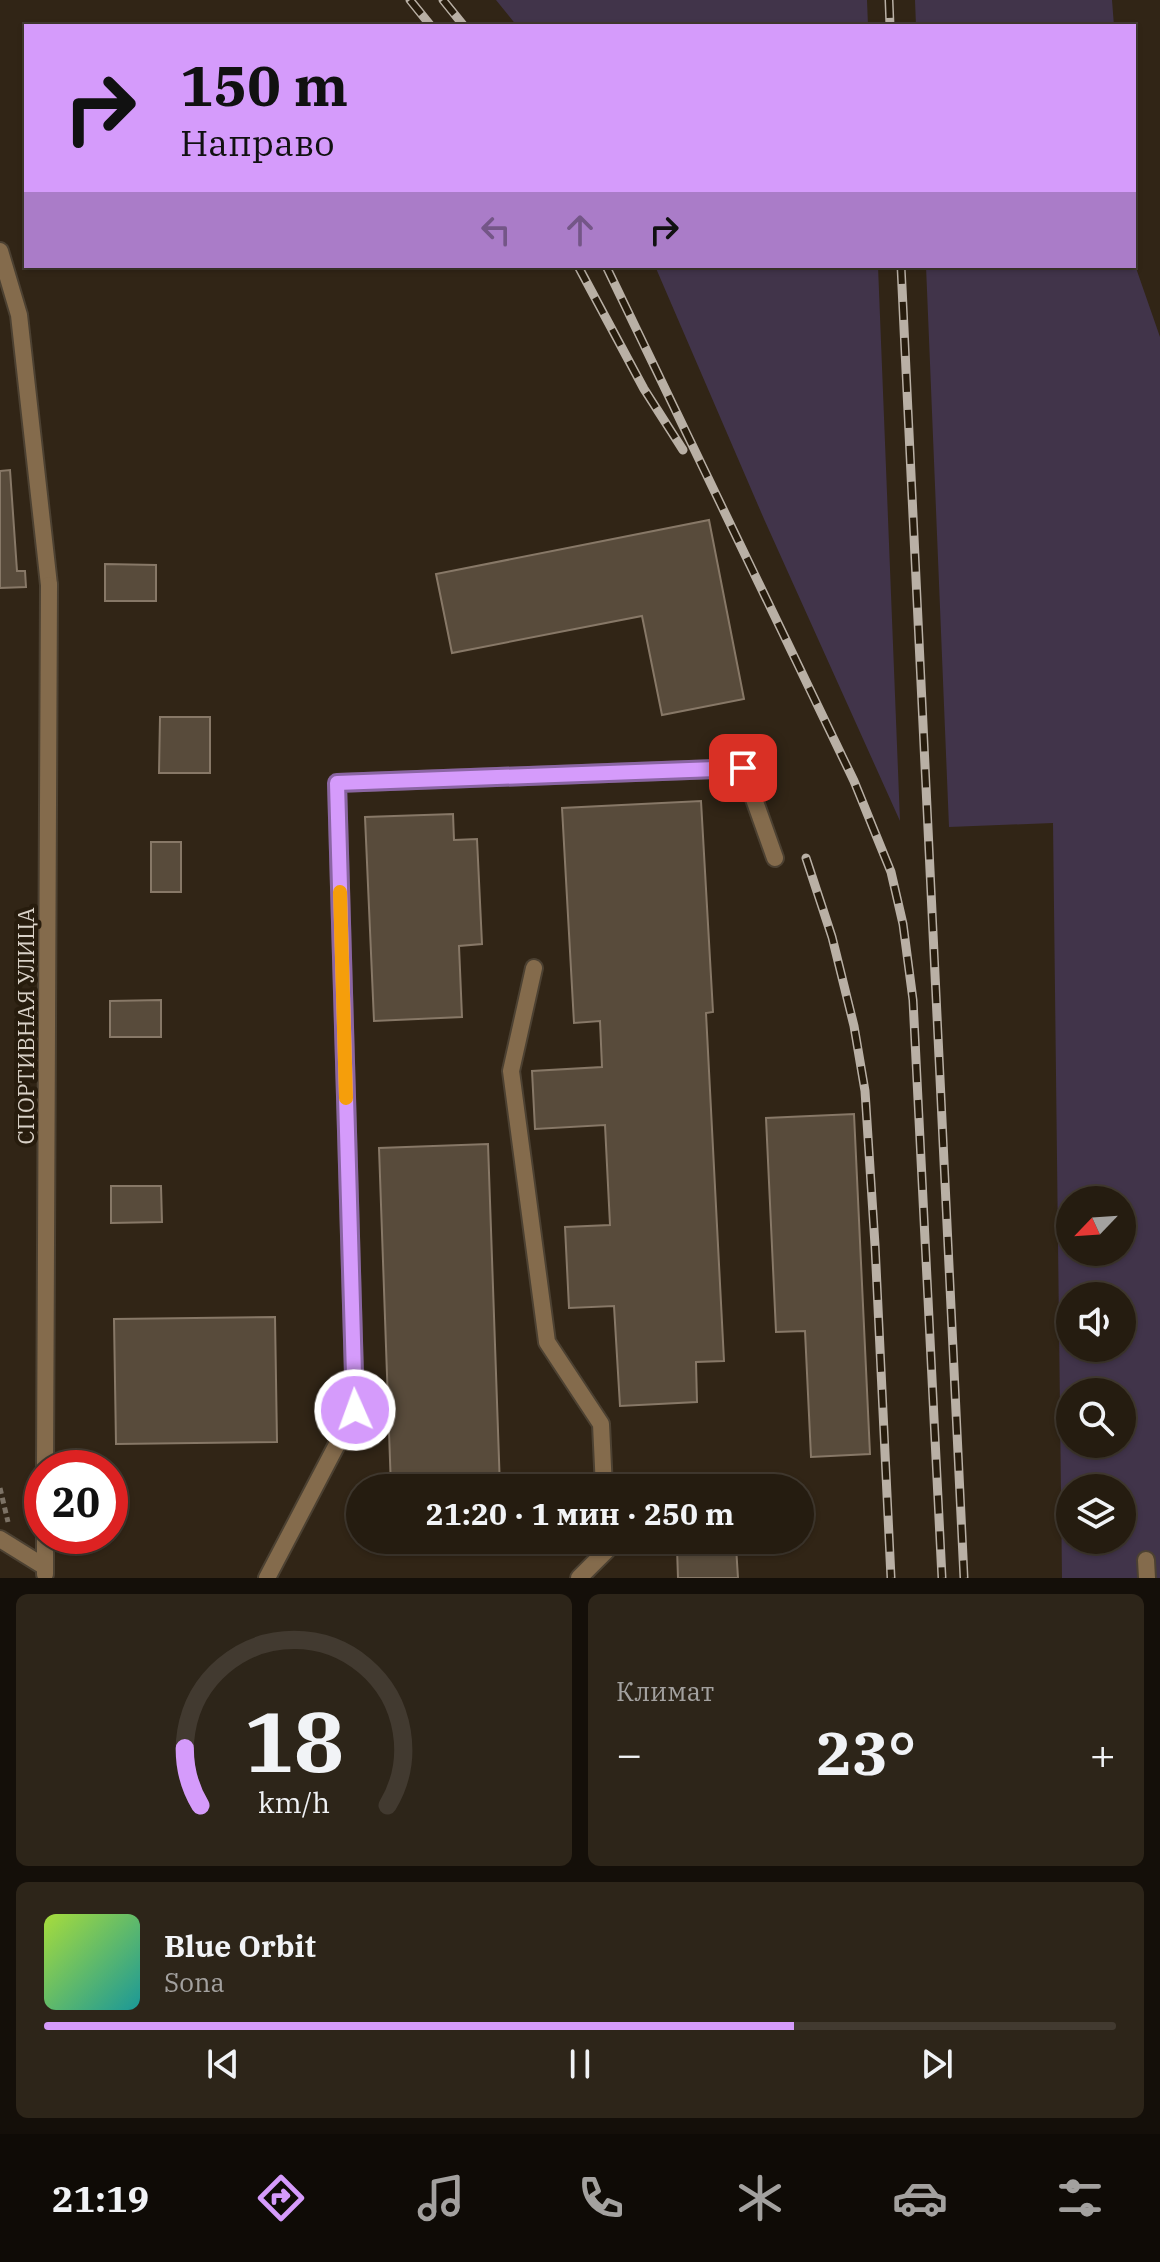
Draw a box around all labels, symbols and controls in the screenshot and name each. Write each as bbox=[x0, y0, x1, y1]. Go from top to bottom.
text: 150 m bbox=[180, 49, 348, 121]
icon: right bbox=[48, 56, 152, 160]
text: Направо bbox=[180, 119, 335, 166]
icon: left bbox=[474, 208, 518, 252]
icon: ahead bbox=[558, 208, 602, 252]
icon: right bbox=[642, 208, 686, 252]
pin bbox=[709, 734, 777, 802]
icon: arrive bbox=[721, 746, 765, 790]
street label: СПОРТИВНАЯ УЛИЦА bbox=[11, 907, 40, 1145]
north arrow bbox=[1056, 1186, 1136, 1266]
map controls bbox=[1056, 1186, 1136, 1554]
button: sound bbox=[1056, 1282, 1136, 1362]
position arrow bbox=[313, 1368, 397, 1452]
button: search bbox=[1056, 1378, 1136, 1458]
speed limit sign: 20 bbox=[24, 1450, 128, 1554]
button: layers bbox=[1056, 1474, 1136, 1554]
text: 21:20 · 1 мин · 250 m bbox=[426, 1494, 734, 1533]
text: Климат bbox=[616, 1674, 714, 1708]
text: 18 bbox=[244, 1687, 344, 1795]
text: 23° bbox=[816, 1713, 916, 1792]
text: − bbox=[616, 1725, 642, 1782]
text: + bbox=[1090, 1725, 1116, 1782]
text: km/h bbox=[258, 1784, 330, 1821]
text: Blue Orbit bbox=[164, 1926, 316, 1965]
text: Sona bbox=[164, 1965, 225, 1999]
icon: previous bbox=[201, 2042, 245, 2086]
icon: pause bbox=[558, 2042, 602, 2086]
icon: next bbox=[915, 2042, 959, 2086]
icon: directions bbox=[253, 2170, 309, 2226]
icon: music bbox=[413, 2170, 469, 2226]
icon: phone bbox=[573, 2170, 629, 2226]
icon: climate bbox=[732, 2170, 788, 2226]
icon: car bbox=[892, 2170, 948, 2226]
icon: filters bbox=[1052, 2170, 1108, 2226]
text: 21:19 bbox=[52, 2175, 149, 2222]

